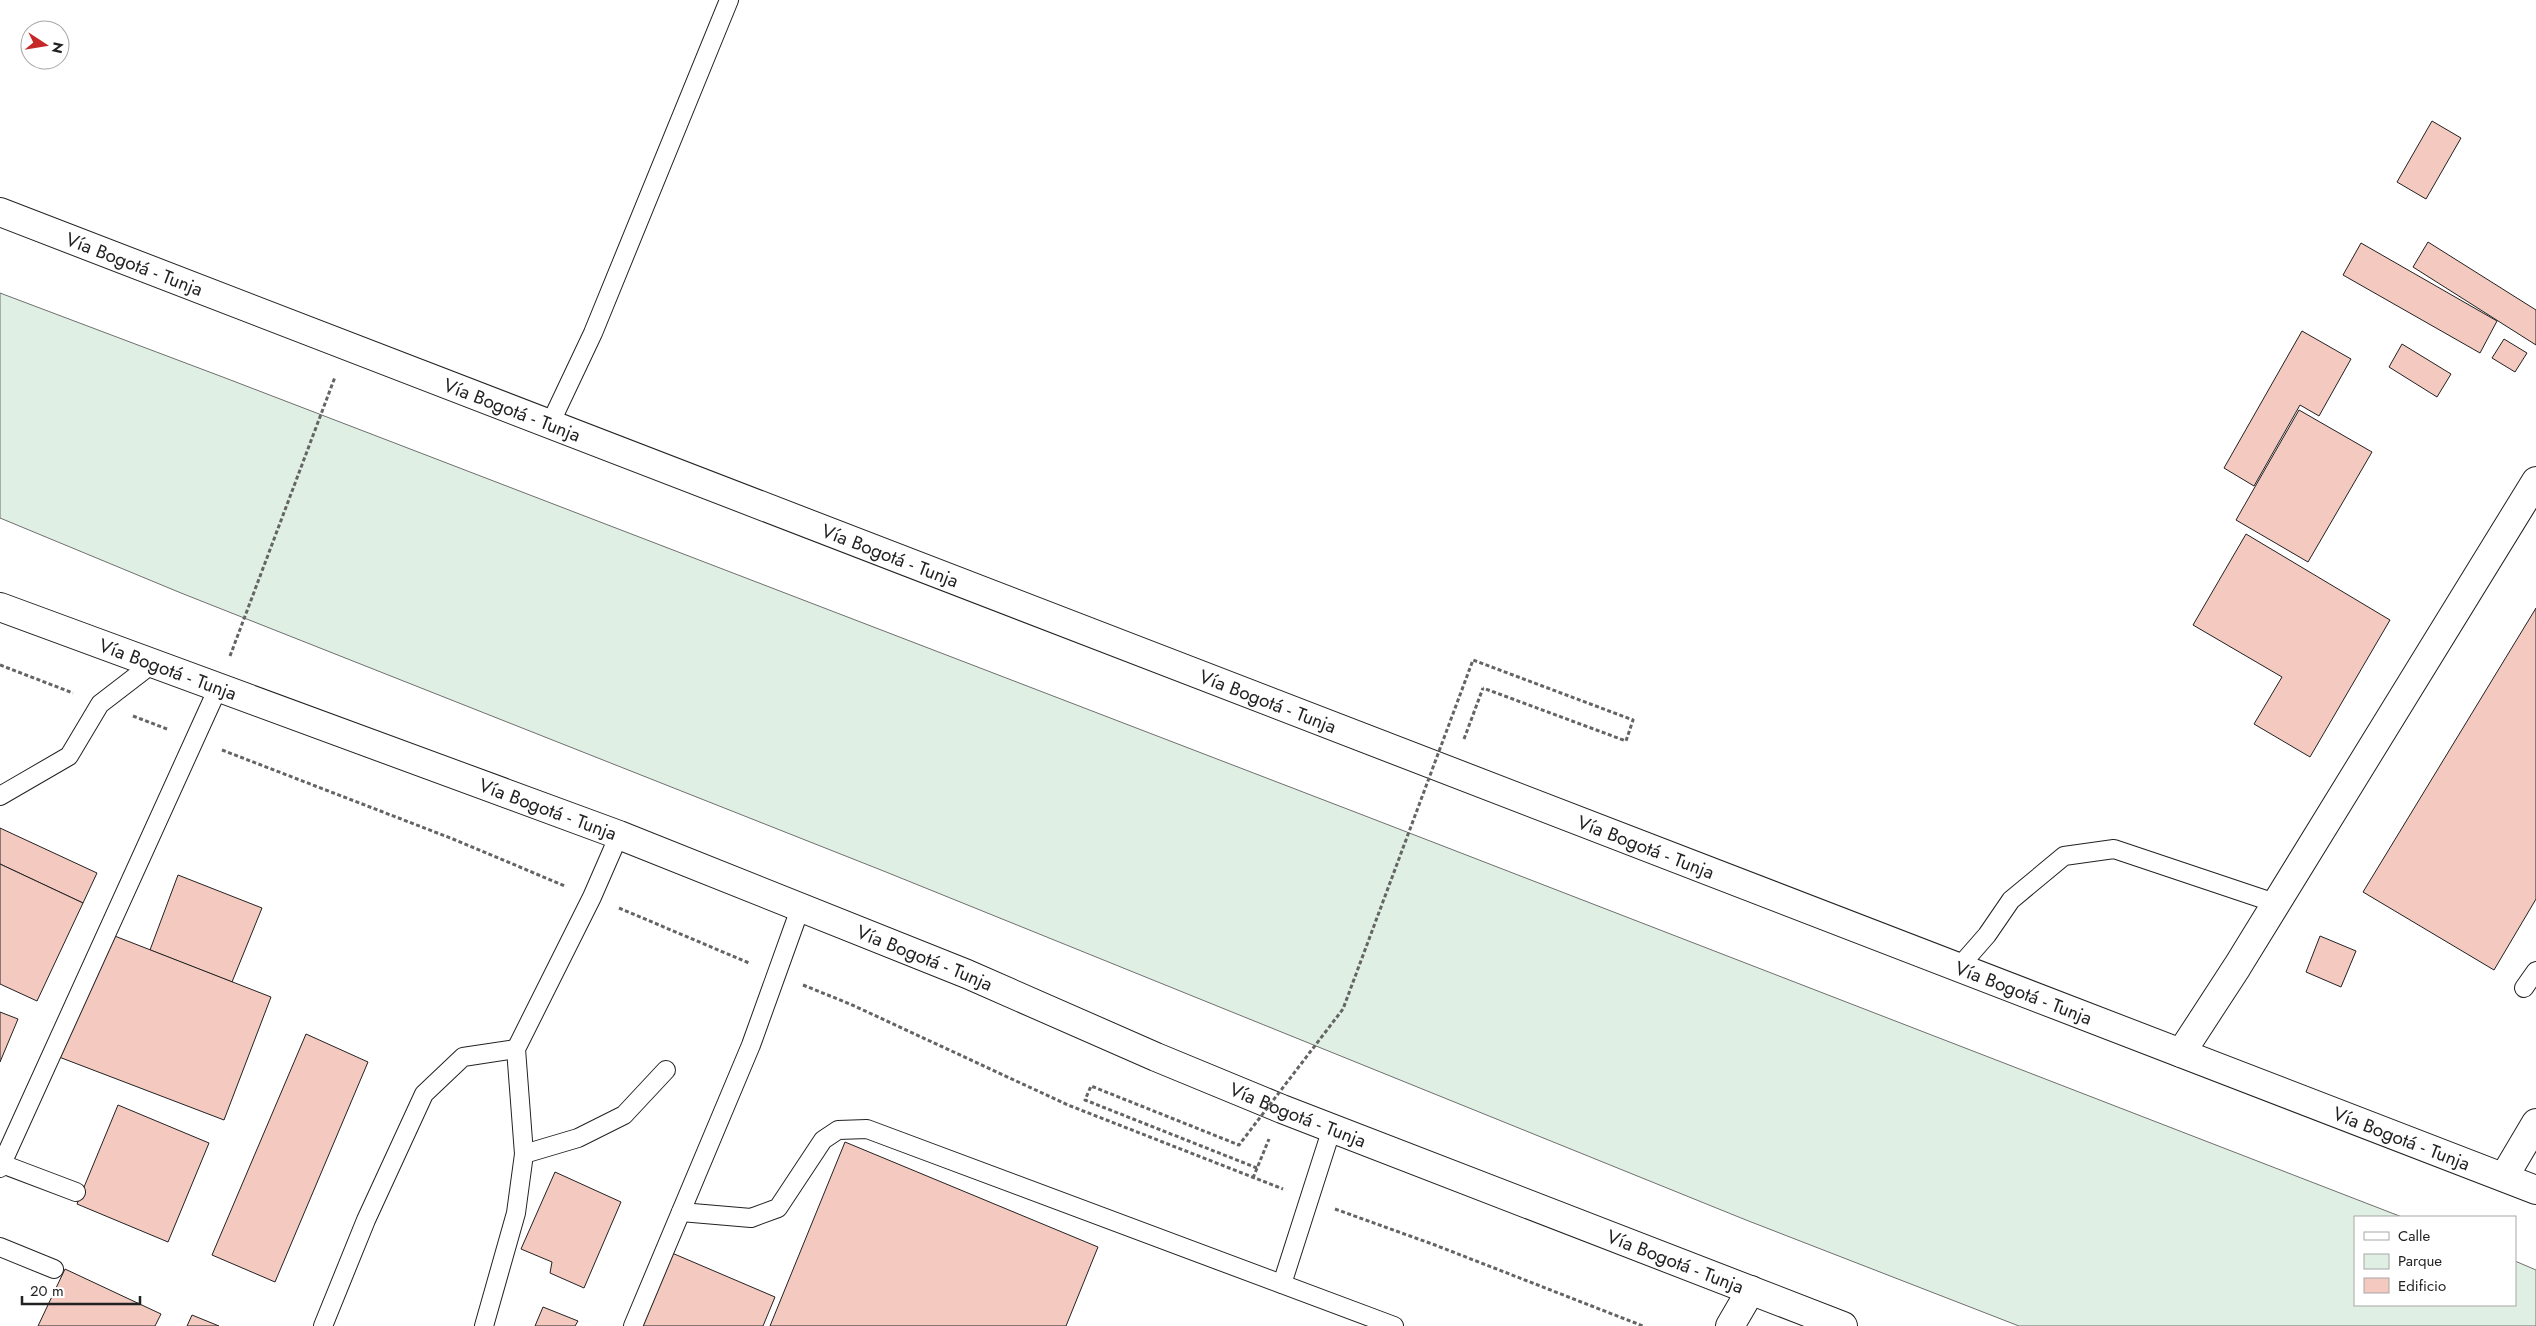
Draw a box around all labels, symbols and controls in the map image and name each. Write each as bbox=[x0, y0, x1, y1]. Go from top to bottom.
north arrow bbox=[20, 20, 70, 70]
text: N bbox=[47, 40, 69, 55]
street label: Vía Bogotá - Tunja bbox=[62, 225, 207, 302]
street label: Vía Bogotá - Tunja bbox=[440, 371, 585, 448]
street label: Vía Bogotá - Tunja bbox=[818, 517, 963, 594]
street label: Vía Bogotá - Tunja bbox=[95, 631, 241, 707]
street label: Vía Bogotá - Tunja bbox=[1196, 662, 1340, 740]
street label: Vía Bogotá - Tunja bbox=[475, 771, 621, 847]
street label: Vía Bogotá - Tunja bbox=[1573, 808, 1718, 885]
street label: Vía Bogotá - Tunja bbox=[853, 918, 997, 997]
street label: Vía Bogotá - Tunja bbox=[1951, 954, 2096, 1031]
street label: Vía Bogotá - Tunja bbox=[1225, 1075, 1370, 1154]
street label: Vía Bogotá - Tunja bbox=[2329, 1099, 2474, 1177]
legend bbox=[2354, 1216, 2516, 1306]
street label: Vía Bogotá - Tunja bbox=[1603, 1222, 1748, 1300]
text: Calle bbox=[2398, 1225, 2430, 1247]
text: Parque bbox=[2398, 1250, 2442, 1272]
scale bar bbox=[22, 1274, 140, 1306]
text: Edificio bbox=[2398, 1275, 2446, 1297]
text: 20 m bbox=[30, 1280, 64, 1302]

